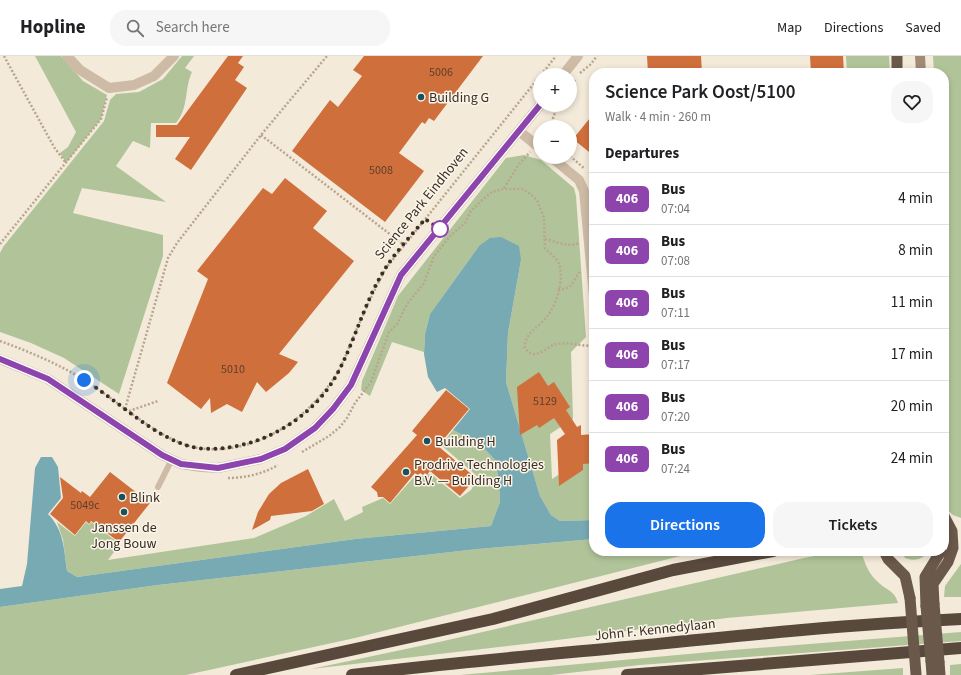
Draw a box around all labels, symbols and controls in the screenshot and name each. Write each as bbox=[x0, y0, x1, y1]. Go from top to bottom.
search box bbox=[110, 10, 390, 46]
text: Hopline bbox=[20, 14, 86, 41]
icon: search bbox=[124, 17, 146, 39]
text: Search here bbox=[156, 17, 230, 38]
text: Map bbox=[777, 18, 802, 38]
text: Directions bbox=[824, 18, 883, 38]
text: Saved bbox=[905, 18, 941, 38]
house number: 5006 bbox=[429, 64, 453, 81]
map controls bbox=[533, 68, 577, 164]
button: + bbox=[533, 68, 577, 112]
text: Science Park Oost/5100 bbox=[605, 79, 796, 106]
button: heart bbox=[891, 81, 933, 123]
place label: Building G bbox=[429, 88, 489, 108]
marker: Building G bbox=[416, 92, 426, 102]
text: Walk · 4 min · 260 m bbox=[605, 108, 711, 126]
button: − bbox=[533, 120, 577, 164]
street label: Science Park Eindhoven bbox=[370, 143, 473, 264]
text: Departures bbox=[605, 143, 679, 164]
house number: 5008 bbox=[369, 162, 393, 179]
text: Bus bbox=[661, 179, 685, 200]
text: 4 min bbox=[898, 188, 933, 209]
text: 406 bbox=[616, 189, 638, 209]
text: 07:04 bbox=[661, 200, 690, 218]
unlabelled marker bbox=[431, 220, 449, 238]
text: Bus bbox=[661, 231, 685, 252]
text: 8 min bbox=[898, 240, 933, 261]
text: 406 bbox=[616, 241, 638, 261]
text: 07:08 bbox=[661, 252, 690, 270]
text: Bus bbox=[661, 283, 685, 304]
text: 11 min bbox=[891, 292, 933, 313]
text: 406 bbox=[616, 293, 638, 313]
text: 07:11 bbox=[661, 304, 690, 322]
text: Bus bbox=[661, 335, 685, 356]
text: 17 min bbox=[891, 344, 933, 365]
text: 406 bbox=[616, 345, 638, 365]
text: 07:17 bbox=[661, 356, 690, 374]
house number: 5010 bbox=[221, 361, 245, 378]
your location bbox=[74, 370, 94, 390]
text: Bus bbox=[661, 387, 685, 408]
house number: 5129 bbox=[533, 393, 557, 410]
text: 20 min bbox=[891, 396, 933, 417]
text: 406 bbox=[616, 397, 638, 417]
text: 07:20 bbox=[661, 408, 690, 426]
place label: Building H bbox=[435, 432, 496, 452]
marker: Building H bbox=[422, 436, 432, 446]
text: Bus bbox=[661, 439, 685, 460]
text: 24 min bbox=[891, 448, 933, 469]
text: 406 bbox=[616, 449, 638, 469]
place label: Prodrive Technologies B.V. — Building H bbox=[414, 455, 544, 491]
text: 07:24 bbox=[661, 460, 690, 478]
marker: Prodrive Technologies B.V. — Building H bbox=[401, 467, 411, 477]
place label: Blink bbox=[130, 488, 160, 508]
marker: Blink bbox=[117, 492, 127, 502]
house number: 5049c bbox=[70, 497, 100, 514]
button: Directions bbox=[605, 502, 765, 548]
button: Tickets bbox=[773, 502, 933, 548]
marker: Janssen de Jong Bouw bbox=[119, 507, 129, 517]
place label: Janssen de Jong Bouw bbox=[91, 518, 157, 554]
street label: John F. Kennedylaan bbox=[594, 614, 717, 646]

